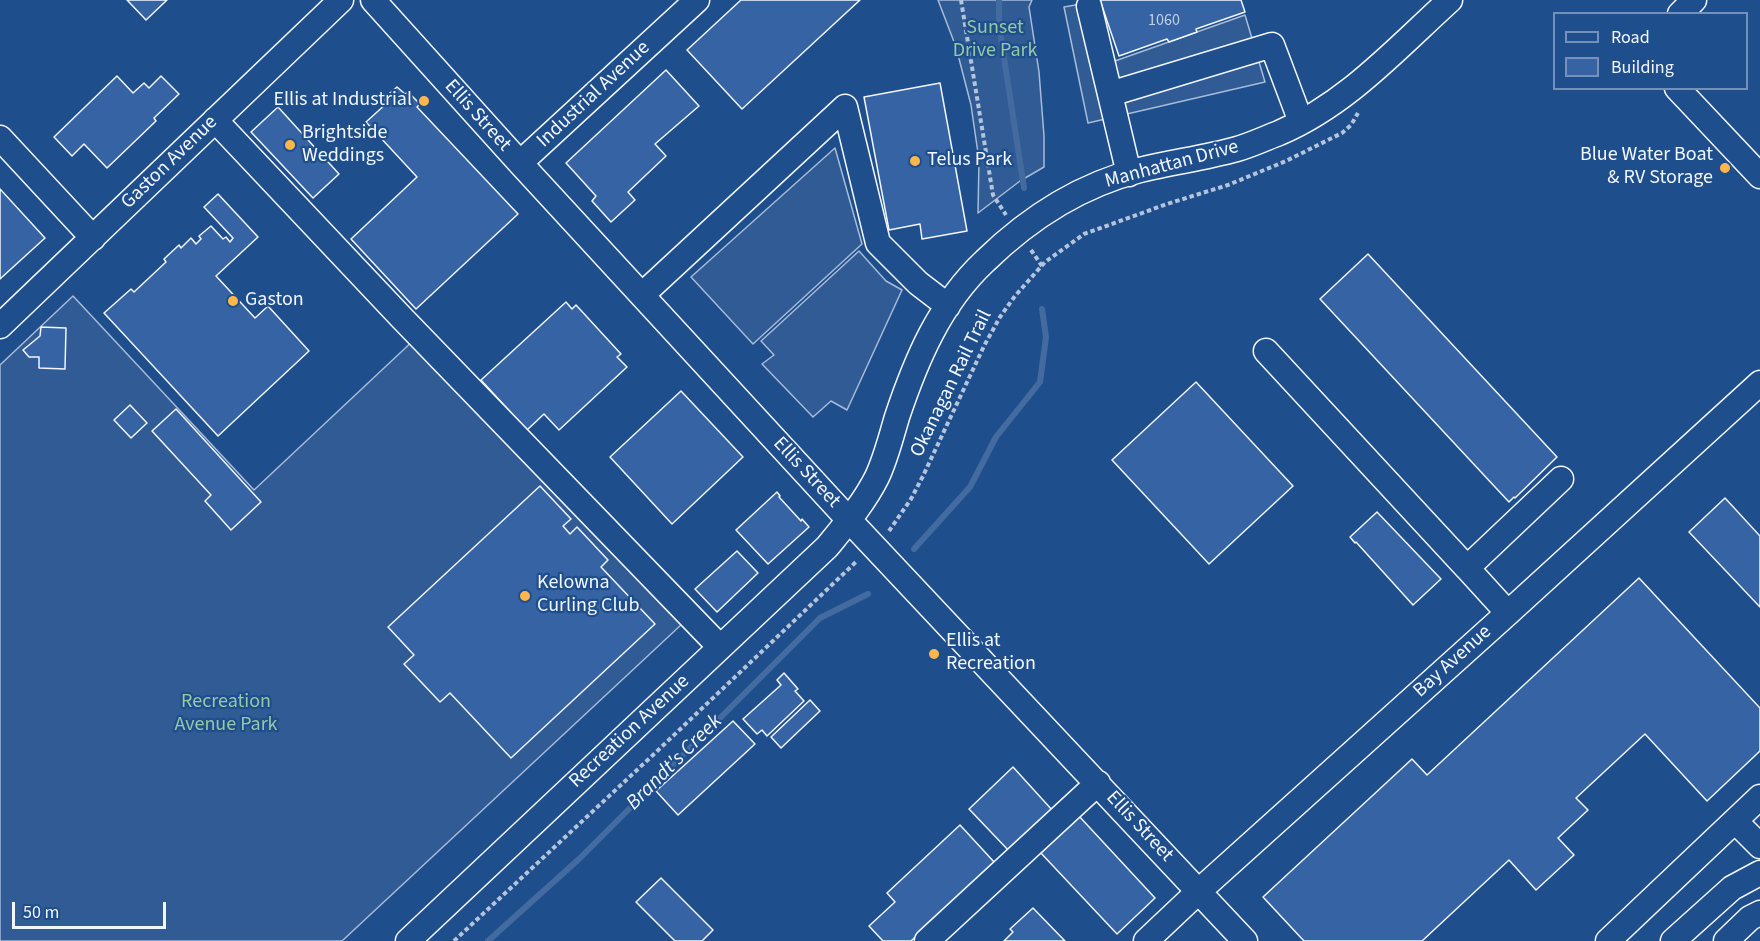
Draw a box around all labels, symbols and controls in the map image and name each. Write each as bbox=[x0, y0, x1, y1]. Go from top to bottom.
house number: 1060 bbox=[1148, 11, 1180, 31]
legend bbox=[1553, 12, 1748, 90]
park label: Sunset Drive Park bbox=[953, 17, 1037, 64]
text: Road bbox=[1611, 25, 1650, 50]
street label: Industrial Avenue bbox=[533, 37, 655, 153]
text: Building bbox=[1611, 55, 1674, 80]
street label: Ellis Street bbox=[439, 75, 515, 157]
place label: Ellis at Industrial bbox=[273, 89, 412, 113]
marker: Ellis at Industrial bbox=[417, 94, 431, 108]
street label: Gaston Avenue bbox=[117, 111, 223, 215]
place label: Brightside Weddings bbox=[302, 122, 387, 169]
street label: Manhattan Drive bbox=[1103, 136, 1241, 194]
marker: Brightside Weddings bbox=[283, 138, 297, 152]
place label: Blue Water Boat & RV Storage bbox=[1580, 144, 1713, 191]
place label: Telus Park bbox=[927, 149, 1012, 173]
marker: Telus Park bbox=[908, 154, 922, 168]
marker: Blue Water Boat & RV Storage bbox=[1718, 161, 1732, 175]
place label: Gaston bbox=[245, 289, 304, 313]
marker: Gaston bbox=[226, 294, 240, 308]
street label: Okanagan Rail Trail bbox=[906, 307, 998, 461]
street label: Ellis Street bbox=[767, 433, 845, 513]
place label: Kelowna Curling Club bbox=[537, 572, 640, 619]
marker: Kelowna Curling Club bbox=[518, 589, 532, 603]
street label: Bay Avenue bbox=[1409, 621, 1497, 703]
place label: Ellis at Recreation bbox=[946, 630, 1036, 677]
marker: Ellis at Recreation bbox=[927, 647, 941, 661]
street label: Recreation Avenue bbox=[565, 670, 695, 794]
park label: Recreation Avenue Park bbox=[174, 691, 278, 738]
water label: Brandt's Creek bbox=[622, 710, 728, 816]
street label: Ellis Street bbox=[1100, 787, 1178, 867]
scale bar bbox=[15, 890, 170, 928]
text: 50 m bbox=[23, 900, 59, 925]

